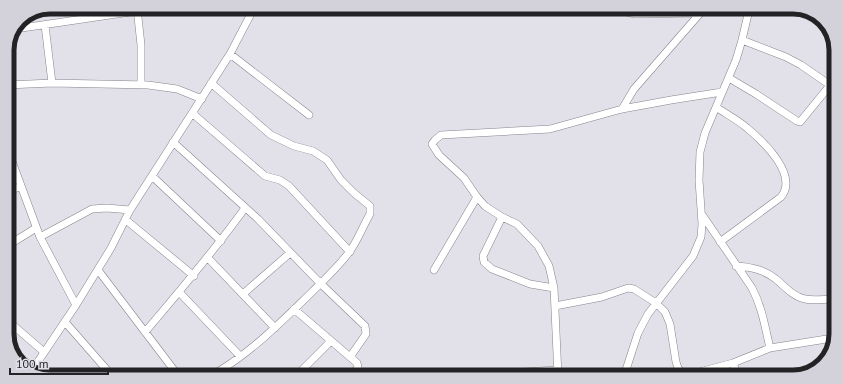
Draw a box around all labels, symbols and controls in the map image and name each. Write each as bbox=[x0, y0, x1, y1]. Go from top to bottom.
scale bar bbox=[10, 350, 108, 376]
text: 100 m bbox=[16, 356, 49, 371]

